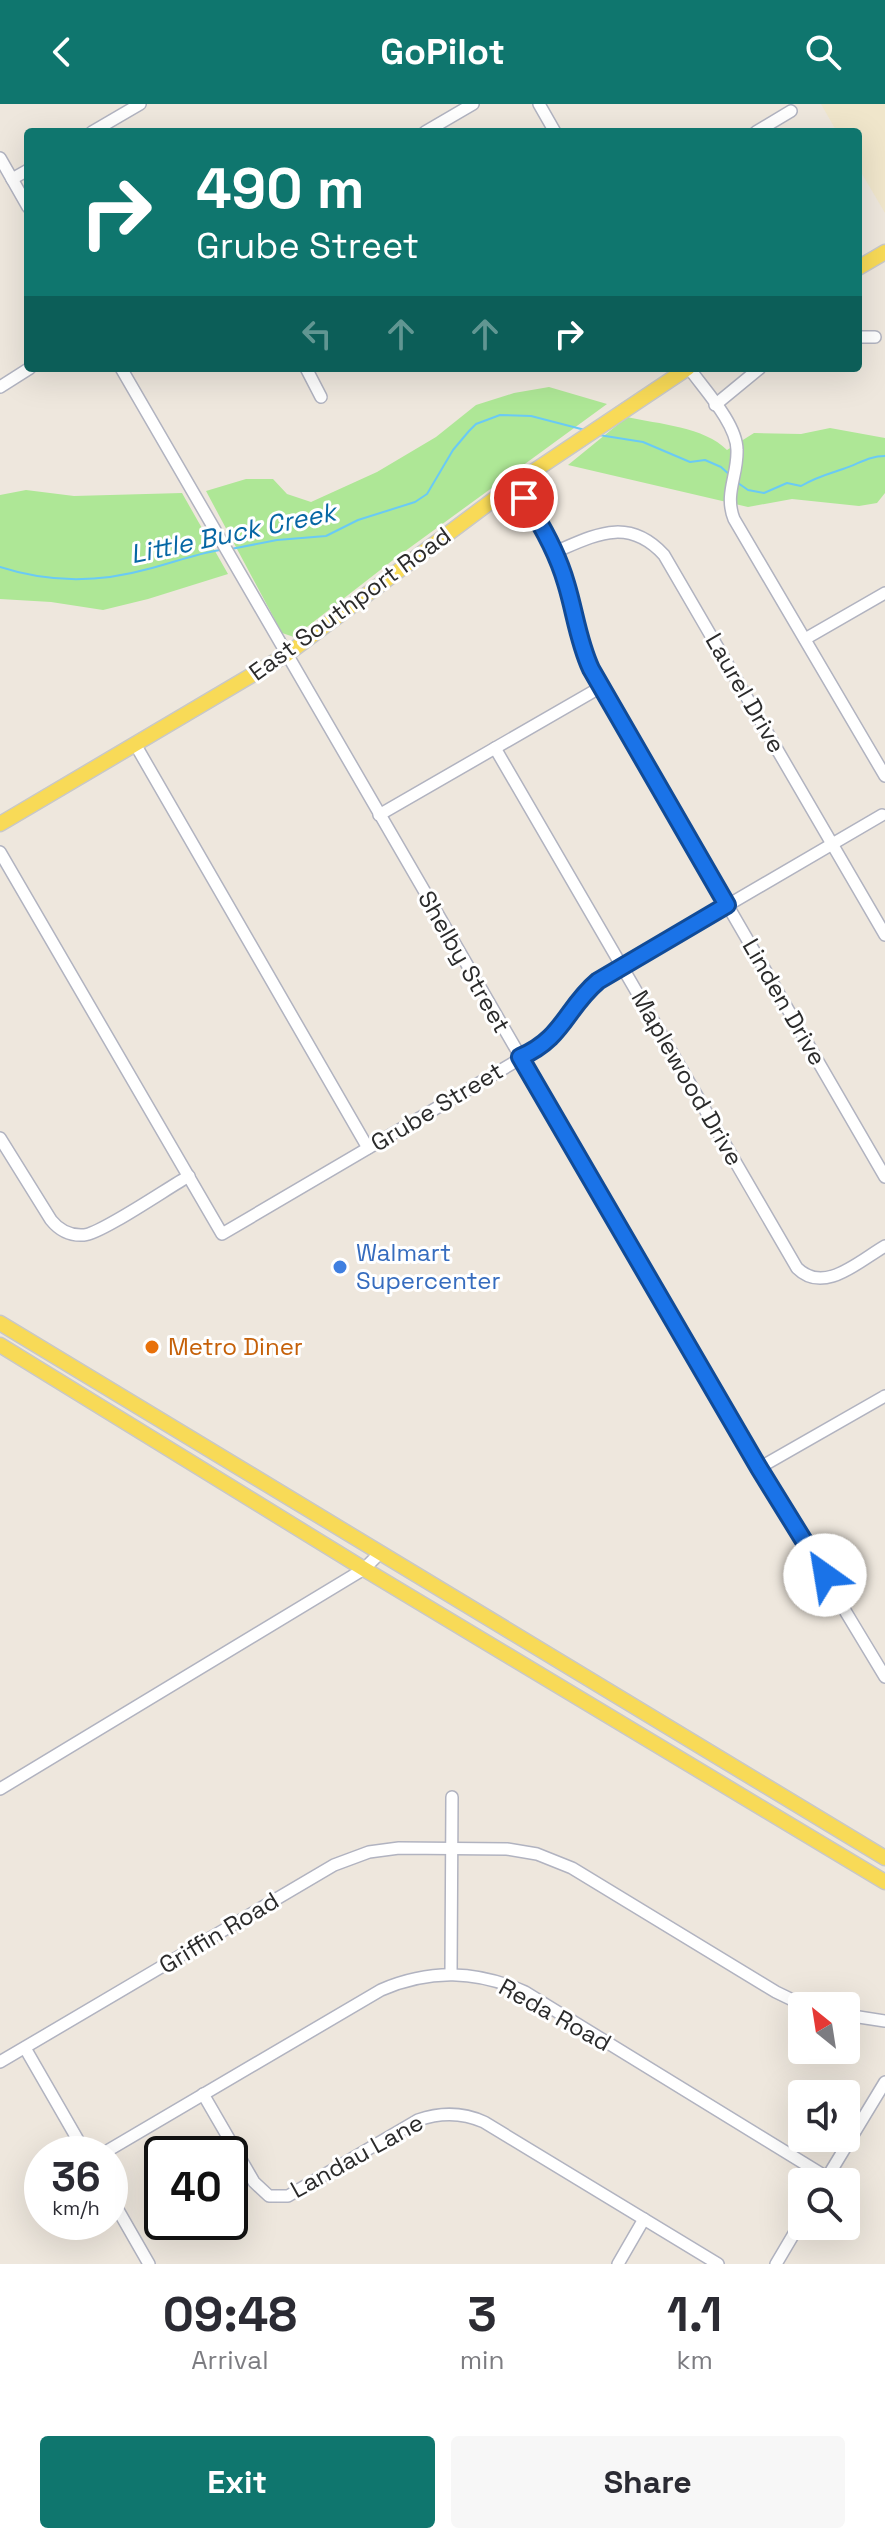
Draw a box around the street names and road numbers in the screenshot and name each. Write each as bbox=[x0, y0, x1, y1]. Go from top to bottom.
street label: East Southport Road bbox=[243, 520, 457, 687]
street label: Laurel Drive bbox=[699, 627, 792, 758]
street label: Shelby Street bbox=[411, 885, 518, 1038]
street label: Linden Drive bbox=[736, 933, 833, 1071]
street label: Maplewood Drive bbox=[625, 984, 750, 1171]
street label: Grube Street bbox=[365, 1055, 508, 1158]
street label: Griffin Road bbox=[153, 1885, 284, 1980]
street label: Reda Road bbox=[494, 1971, 617, 2058]
street label: Landau Lane bbox=[285, 2106, 429, 2205]

